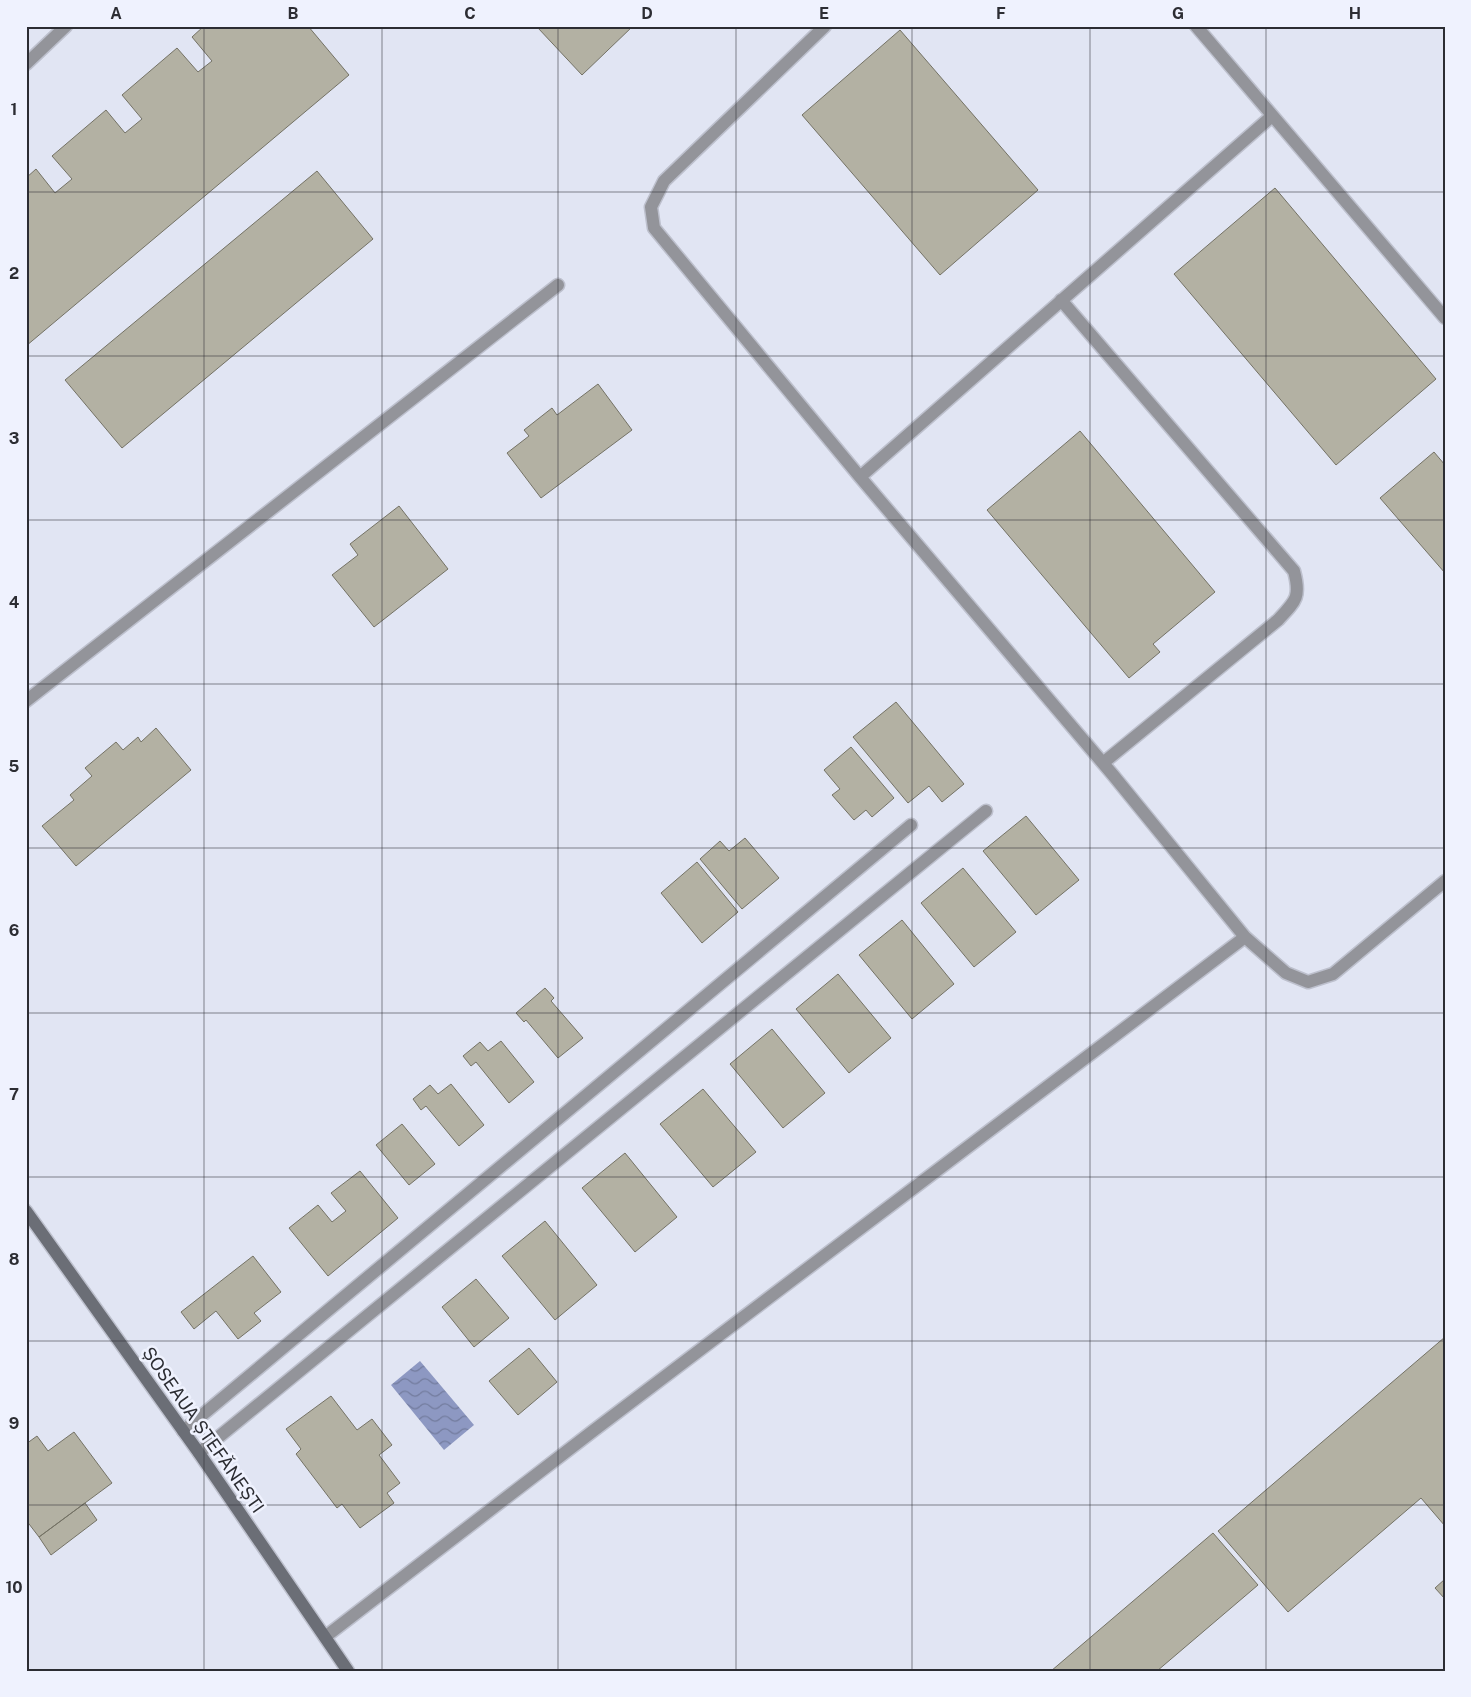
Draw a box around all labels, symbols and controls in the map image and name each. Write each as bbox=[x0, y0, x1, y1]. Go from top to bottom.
text: A bbox=[110, 4, 122, 23]
text: B bbox=[288, 4, 299, 23]
text: C bbox=[464, 4, 476, 23]
text: D bbox=[641, 4, 653, 23]
text: E bbox=[819, 4, 829, 23]
text: F bbox=[996, 4, 1006, 23]
text: G bbox=[1172, 4, 1184, 23]
text: H bbox=[1349, 4, 1361, 23]
text: 1 bbox=[11, 100, 17, 119]
text: 2 bbox=[9, 264, 19, 283]
text: 3 bbox=[9, 429, 19, 448]
text: 4 bbox=[9, 593, 20, 612]
text: 5 bbox=[9, 757, 20, 776]
text: 6 bbox=[9, 921, 19, 940]
text: 7 bbox=[9, 1085, 19, 1104]
text: 8 bbox=[9, 1250, 20, 1269]
street label: ȘOSEAUA ȘTEFĂNEȘTI bbox=[138, 1343, 269, 1517]
text: 9 bbox=[9, 1414, 19, 1433]
text: 10 bbox=[5, 1578, 23, 1597]

